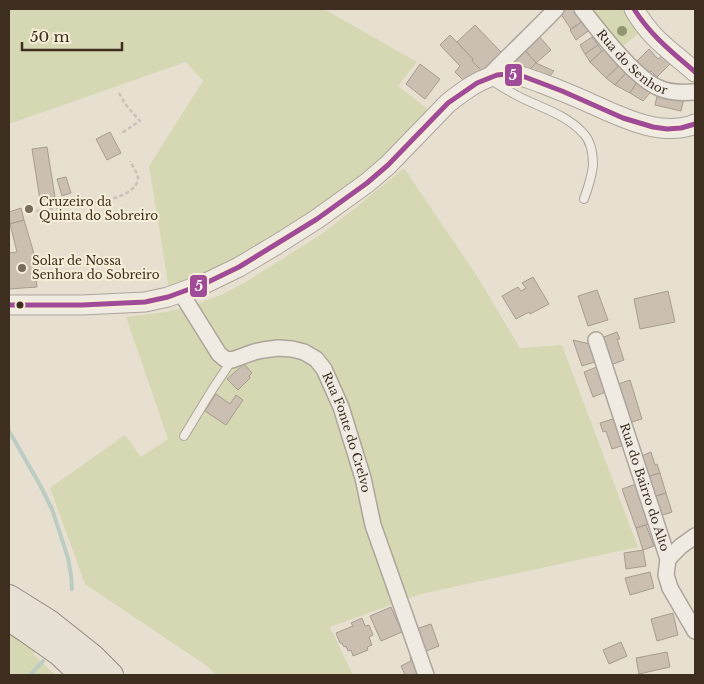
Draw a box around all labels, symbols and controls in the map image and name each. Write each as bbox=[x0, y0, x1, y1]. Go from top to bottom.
scale bar bbox=[22, 20, 122, 52]
street label: Rua do Senhor bbox=[594, 26, 670, 98]
text: 50 m bbox=[30, 27, 70, 46]
line badge: 5 bbox=[504, 63, 523, 87]
text: 5 bbox=[509, 66, 517, 84]
place label: Cruzeiro da Quinta do Sobreiro bbox=[39, 194, 158, 223]
marker: Cruzeiro da Quinta do Sobreiro bbox=[23, 203, 35, 215]
place label: Solar de Nossa Senhora do Sobreiro bbox=[32, 253, 160, 282]
marker: Solar de Nossa Senhora do Sobreiro bbox=[16, 262, 28, 274]
line badge: 5 bbox=[189, 274, 208, 298]
text: 5 bbox=[195, 277, 203, 295]
unlabelled marker bbox=[15, 300, 25, 310]
street label: Rua Fonte do Crelvo bbox=[319, 370, 374, 494]
street label: Rua do Bairro do Alto bbox=[617, 421, 673, 553]

